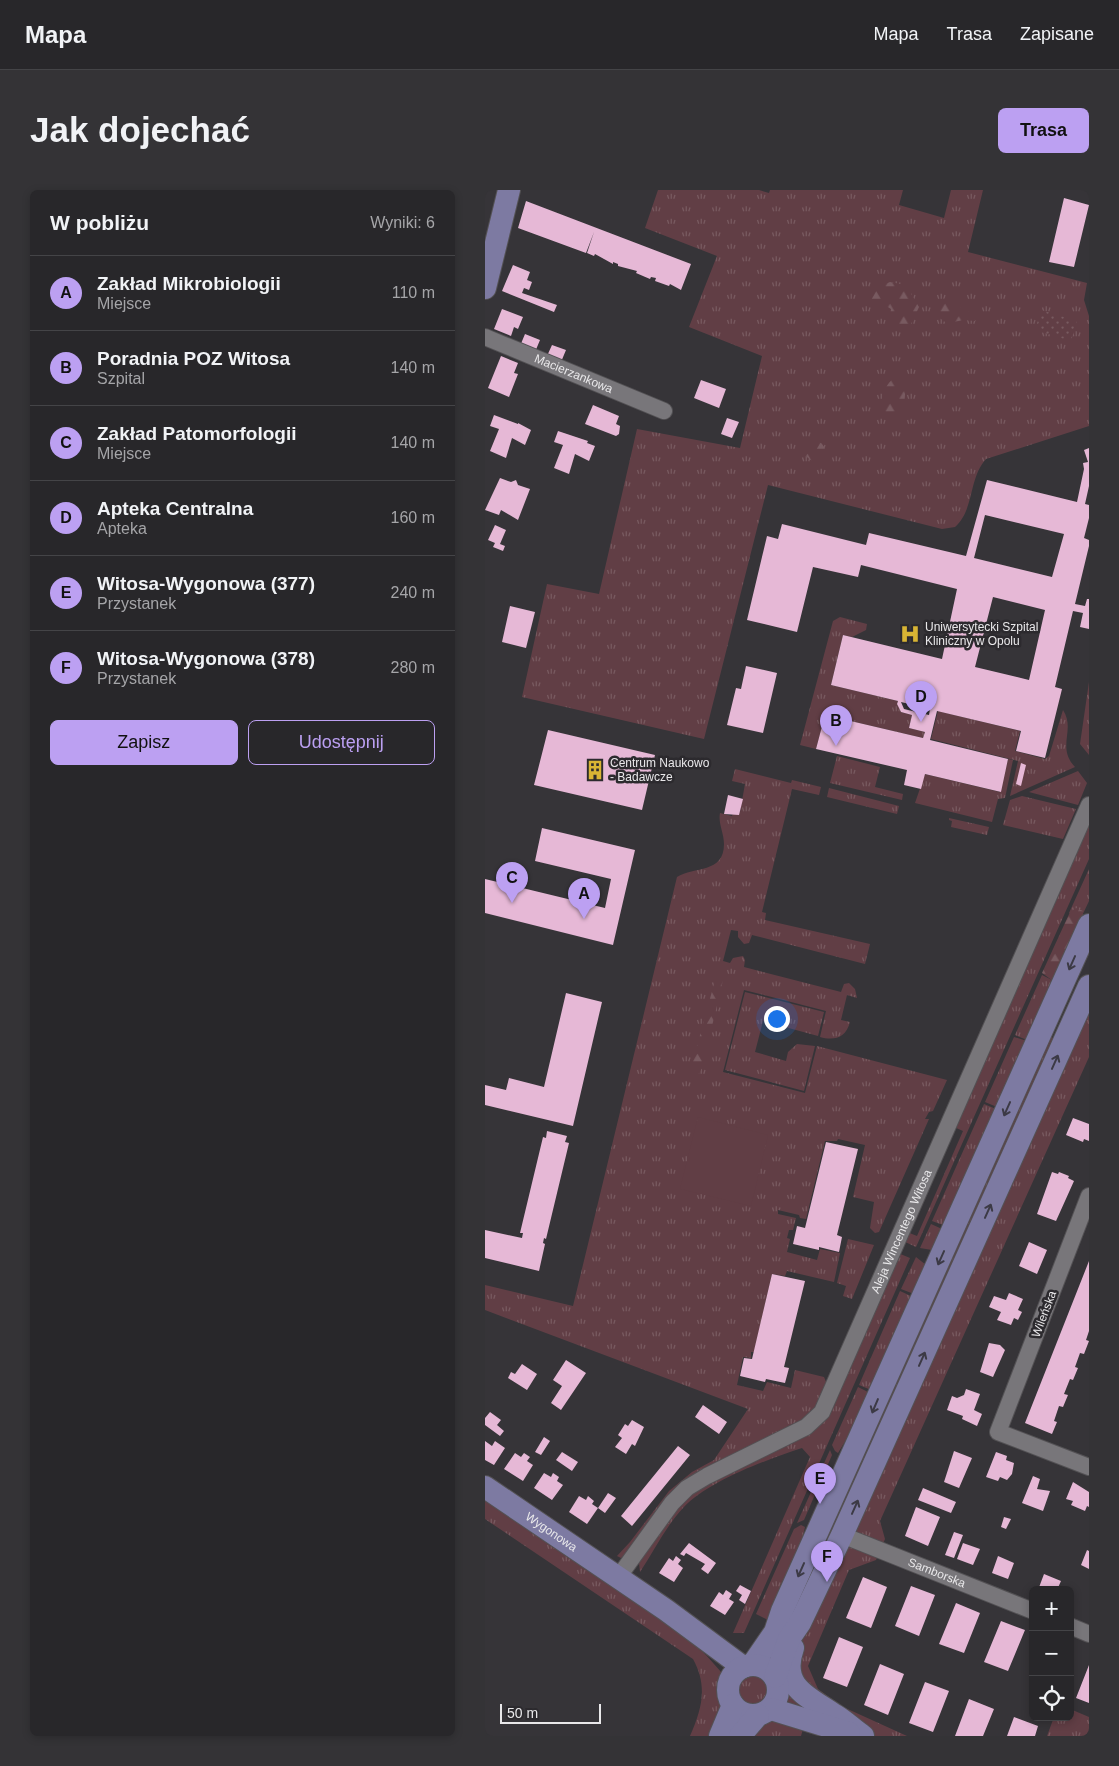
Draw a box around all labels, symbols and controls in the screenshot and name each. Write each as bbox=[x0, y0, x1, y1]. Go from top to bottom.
text: Mapa bbox=[25, 21, 86, 48]
text: Mapa bbox=[874, 24, 919, 44]
text: Trasa bbox=[947, 24, 992, 44]
text: Zapisane bbox=[1020, 24, 1094, 44]
button: Trasa bbox=[998, 108, 1089, 153]
text: Jak dojechać bbox=[30, 110, 250, 149]
text: W pobliżu bbox=[50, 211, 149, 234]
text: Wyniki: 6 bbox=[370, 214, 435, 231]
text: Zakład Mikrobiologii bbox=[97, 273, 281, 294]
text: A bbox=[60, 284, 72, 301]
text: 110 m bbox=[392, 284, 435, 301]
text: Miejsce bbox=[97, 295, 151, 312]
text: Poradnia POZ Witosa bbox=[97, 348, 290, 369]
street label: Macierzankowa bbox=[532, 351, 615, 396]
text: B bbox=[60, 359, 72, 376]
text: 140 m bbox=[391, 359, 435, 376]
text: Szpital bbox=[97, 370, 145, 387]
text: Zakład Patomorfologii bbox=[97, 423, 297, 444]
text: C bbox=[60, 434, 72, 451]
text: 140 m bbox=[391, 434, 435, 451]
text: Miejsce bbox=[97, 445, 151, 462]
text: Apteka Centralna bbox=[97, 498, 253, 519]
text: D bbox=[60, 509, 72, 526]
text: 160 m bbox=[391, 509, 435, 526]
text: Apteka bbox=[97, 520, 147, 537]
text: Witosa-Wygonowa (377) bbox=[97, 573, 315, 594]
text: E bbox=[61, 584, 71, 601]
text: 240 m bbox=[391, 584, 435, 601]
text: Przystanek bbox=[97, 595, 176, 612]
place label: Uniwersytecki Szpital Kliniczny w Opolu bbox=[925, 620, 1038, 648]
hospital icon: Uniwersytecki Szpital Kliniczny w Opolu bbox=[899, 623, 921, 645]
text: Witosa-Wygonowa (378) bbox=[97, 648, 315, 669]
text: F bbox=[61, 659, 71, 676]
text: 280 m bbox=[391, 659, 435, 676]
text: Przystanek bbox=[97, 670, 176, 687]
pin: D bbox=[905, 681, 937, 722]
pin: B bbox=[820, 705, 852, 746]
button: Zapisz bbox=[50, 720, 238, 765]
button: Udostępnij bbox=[248, 720, 435, 765]
place label: Centrum Naukowo - Badawcze bbox=[610, 756, 710, 784]
building icon: Centrum Naukowo - Badawcze bbox=[584, 759, 606, 781]
pin: C bbox=[496, 862, 528, 903]
pin: A bbox=[568, 878, 600, 919]
one-way arrow bbox=[1067, 955, 1077, 970]
your location bbox=[764, 1006, 790, 1032]
one-way arrow bbox=[1050, 1055, 1060, 1070]
one-way arrow bbox=[1002, 1101, 1012, 1116]
street label: Aleja Wincentego Witosa bbox=[868, 1167, 935, 1295]
one-way arrow bbox=[984, 1204, 994, 1219]
one-way arrow bbox=[935, 1250, 945, 1265]
street label: Wileńska bbox=[1029, 1288, 1059, 1339]
one-way arrow bbox=[917, 1352, 927, 1367]
one-way arrow bbox=[869, 1398, 879, 1413]
pin: E bbox=[804, 1463, 836, 1504]
one-way arrow bbox=[851, 1500, 861, 1515]
street label: Wygonowa bbox=[523, 1509, 580, 1555]
pin: F bbox=[811, 1541, 843, 1582]
street label: Samborska bbox=[906, 1555, 968, 1591]
one-way arrow bbox=[795, 1562, 805, 1577]
map controls bbox=[1029, 1586, 1074, 1721]
button: + bbox=[1029, 1586, 1074, 1631]
button: − bbox=[1029, 1631, 1074, 1676]
button: locate bbox=[1029, 1676, 1074, 1721]
scale bar bbox=[500, 1701, 601, 1724]
text: 50 m bbox=[507, 1705, 538, 1721]

